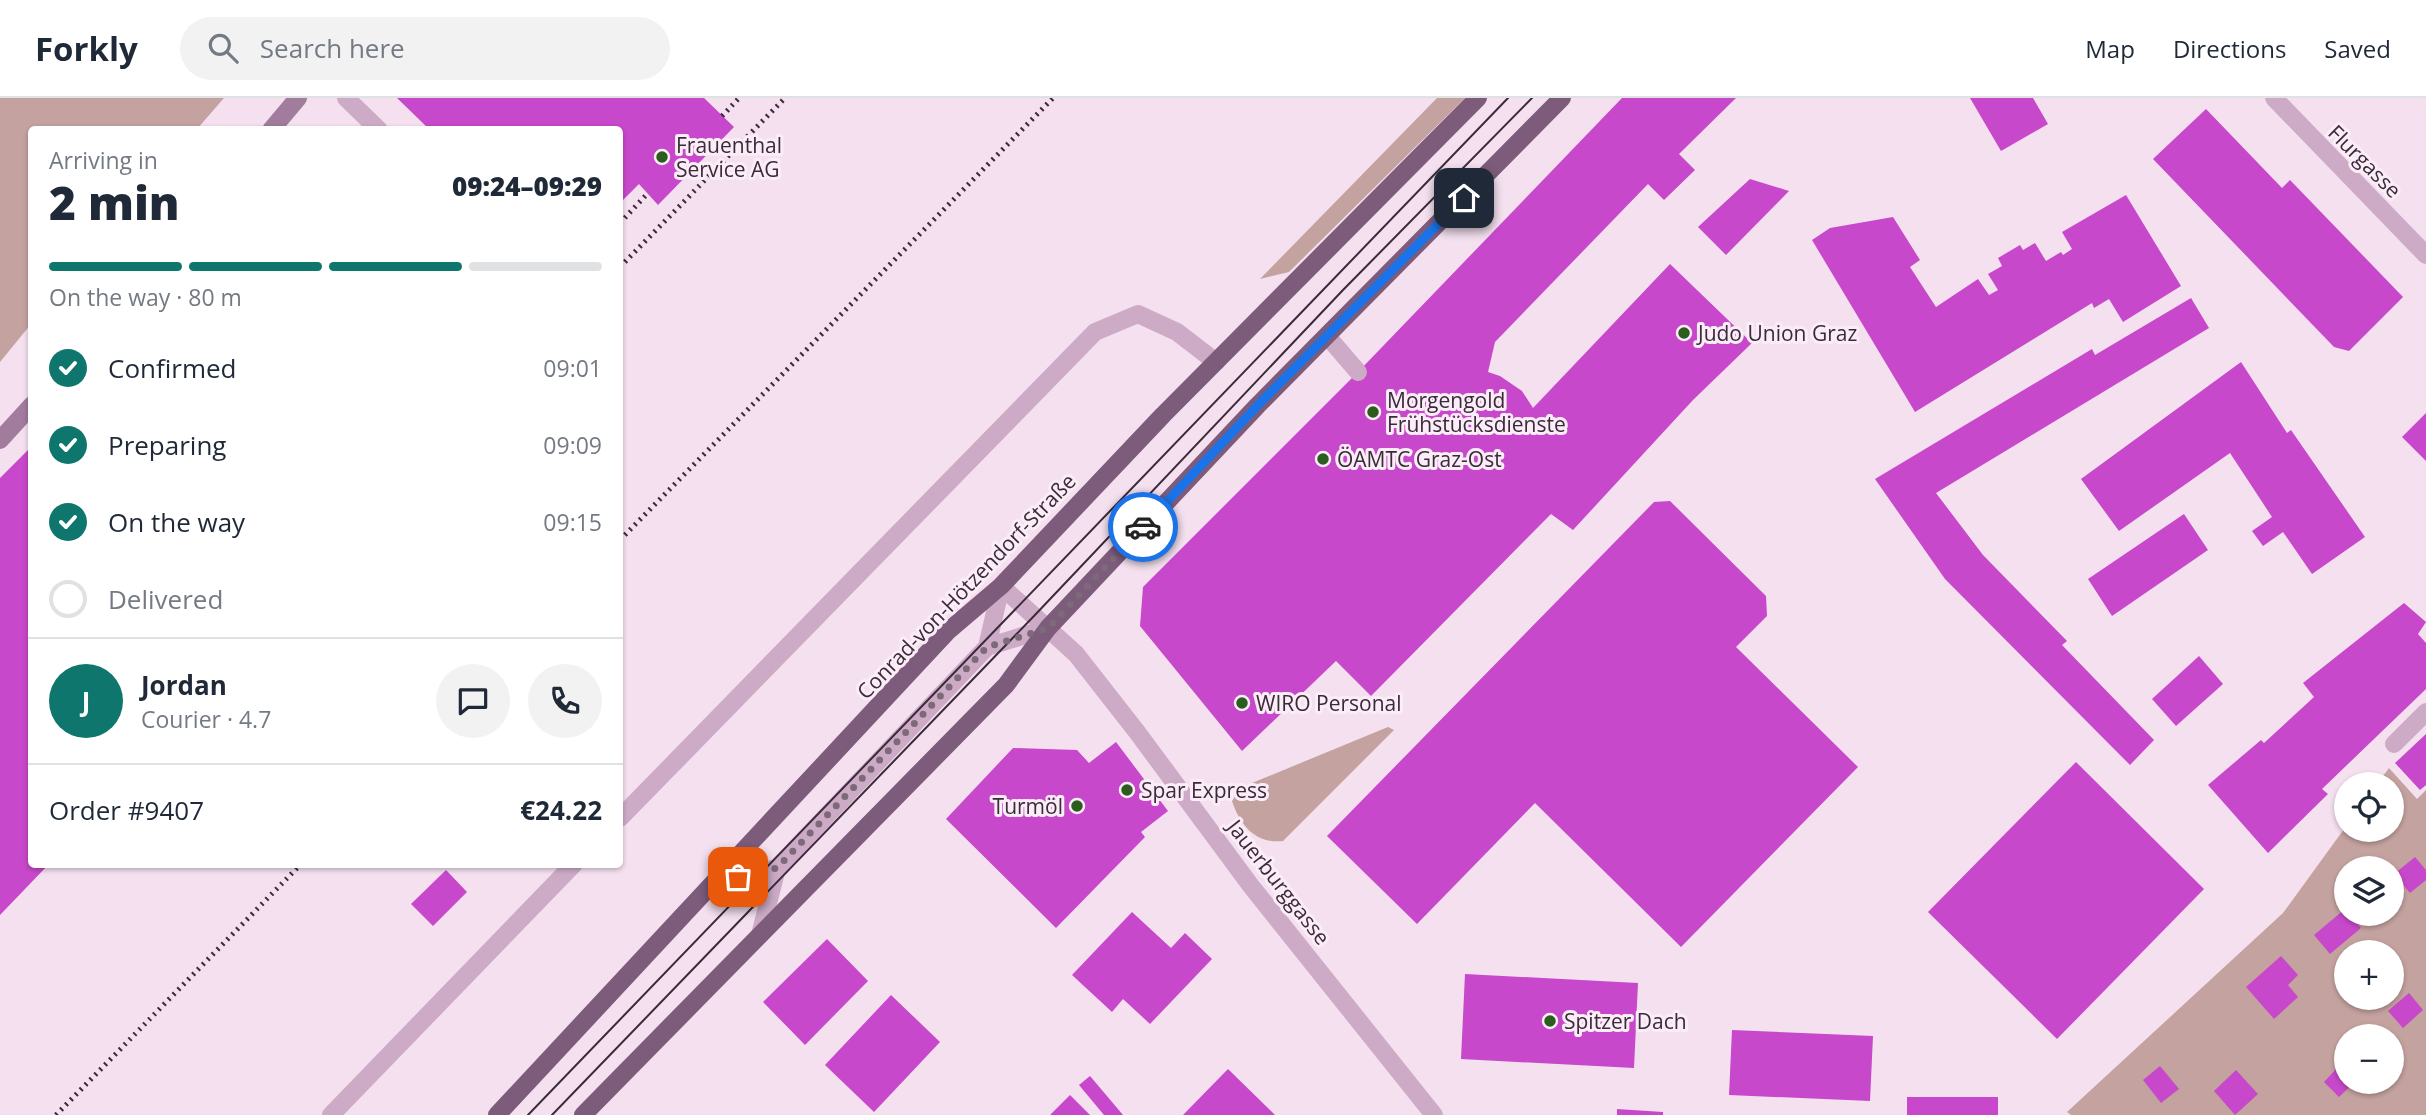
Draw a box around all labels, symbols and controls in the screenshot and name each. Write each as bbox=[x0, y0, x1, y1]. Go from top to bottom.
search box bbox=[180, 17, 670, 80]
text: Forkly bbox=[35, 26, 138, 71]
icon: search bbox=[204, 29, 242, 67]
text: Search here bbox=[260, 30, 405, 66]
text: Map bbox=[2085, 32, 2135, 65]
text: Directions bbox=[2173, 32, 2286, 65]
text: Saved bbox=[2324, 32, 2391, 65]
street label: Flurgasse bbox=[2322, 118, 2408, 204]
place label: Frauenthal Service AG bbox=[676, 131, 782, 183]
text: Arriving in bbox=[49, 144, 158, 176]
marker: Frauenthal Service AG bbox=[654, 149, 670, 165]
text: 09:24–09:29 bbox=[452, 168, 602, 204]
pin bbox=[1434, 168, 1494, 228]
text: 2 min bbox=[49, 171, 180, 233]
icon: home bbox=[1445, 179, 1483, 217]
text: On the way · 80 m bbox=[49, 281, 242, 313]
place label: Judo Union Graz bbox=[1696, 319, 1857, 347]
marker: Judo Union Graz bbox=[1676, 325, 1692, 341]
icon: check bbox=[49, 349, 87, 387]
text: Confirmed bbox=[108, 350, 236, 386]
text: 09:01 bbox=[543, 352, 602, 384]
place label: Morgengold Frühstücksdienste bbox=[1387, 386, 1566, 438]
marker: Morgengold Frühstücksdienste bbox=[1365, 404, 1381, 420]
icon: check bbox=[49, 426, 87, 464]
text: Preparing bbox=[108, 427, 226, 463]
text: 09:09 bbox=[543, 429, 602, 461]
place label: ÖAMTC Graz-Ost bbox=[1337, 445, 1502, 473]
marker: ÖAMTC Graz-Ost bbox=[1315, 451, 1331, 467]
street label: Conrad-von-Hötzendorf-Straße bbox=[851, 467, 1081, 705]
courier bbox=[1108, 492, 1178, 562]
icon: check bbox=[49, 503, 87, 541]
text: On the way bbox=[108, 504, 245, 540]
text: 09:15 bbox=[543, 506, 602, 538]
icon: car bbox=[1124, 508, 1162, 546]
text: Delivered bbox=[108, 581, 223, 617]
button: chat bbox=[436, 664, 510, 738]
button: phone bbox=[528, 664, 602, 738]
text: Jordan bbox=[141, 667, 227, 703]
text: J bbox=[82, 683, 90, 719]
place label: WIRO Personal bbox=[1256, 689, 1402, 717]
marker: WIRO Personal bbox=[1234, 695, 1250, 711]
text: Courier · 4.7 bbox=[141, 703, 271, 735]
map controls bbox=[2334, 772, 2404, 1094]
button: locate bbox=[2334, 772, 2404, 842]
place label: Spar Express bbox=[1141, 776, 1267, 804]
marker: Spar Express bbox=[1119, 782, 1135, 798]
text: Order #9407 bbox=[49, 792, 204, 828]
text: €24.22 bbox=[520, 792, 602, 828]
place label: Turmöl bbox=[993, 792, 1063, 820]
marker: Turmöl bbox=[1069, 798, 1085, 814]
street label: Jauerburggasse bbox=[1220, 812, 1337, 950]
pin bbox=[708, 847, 768, 907]
button: layers bbox=[2334, 856, 2404, 926]
icon: bag bbox=[719, 858, 757, 896]
button: + bbox=[2334, 940, 2404, 1010]
place label: Spitzer Dach bbox=[1564, 1007, 1687, 1035]
marker: Spitzer Dach bbox=[1542, 1013, 1558, 1029]
button: − bbox=[2334, 1024, 2404, 1094]

